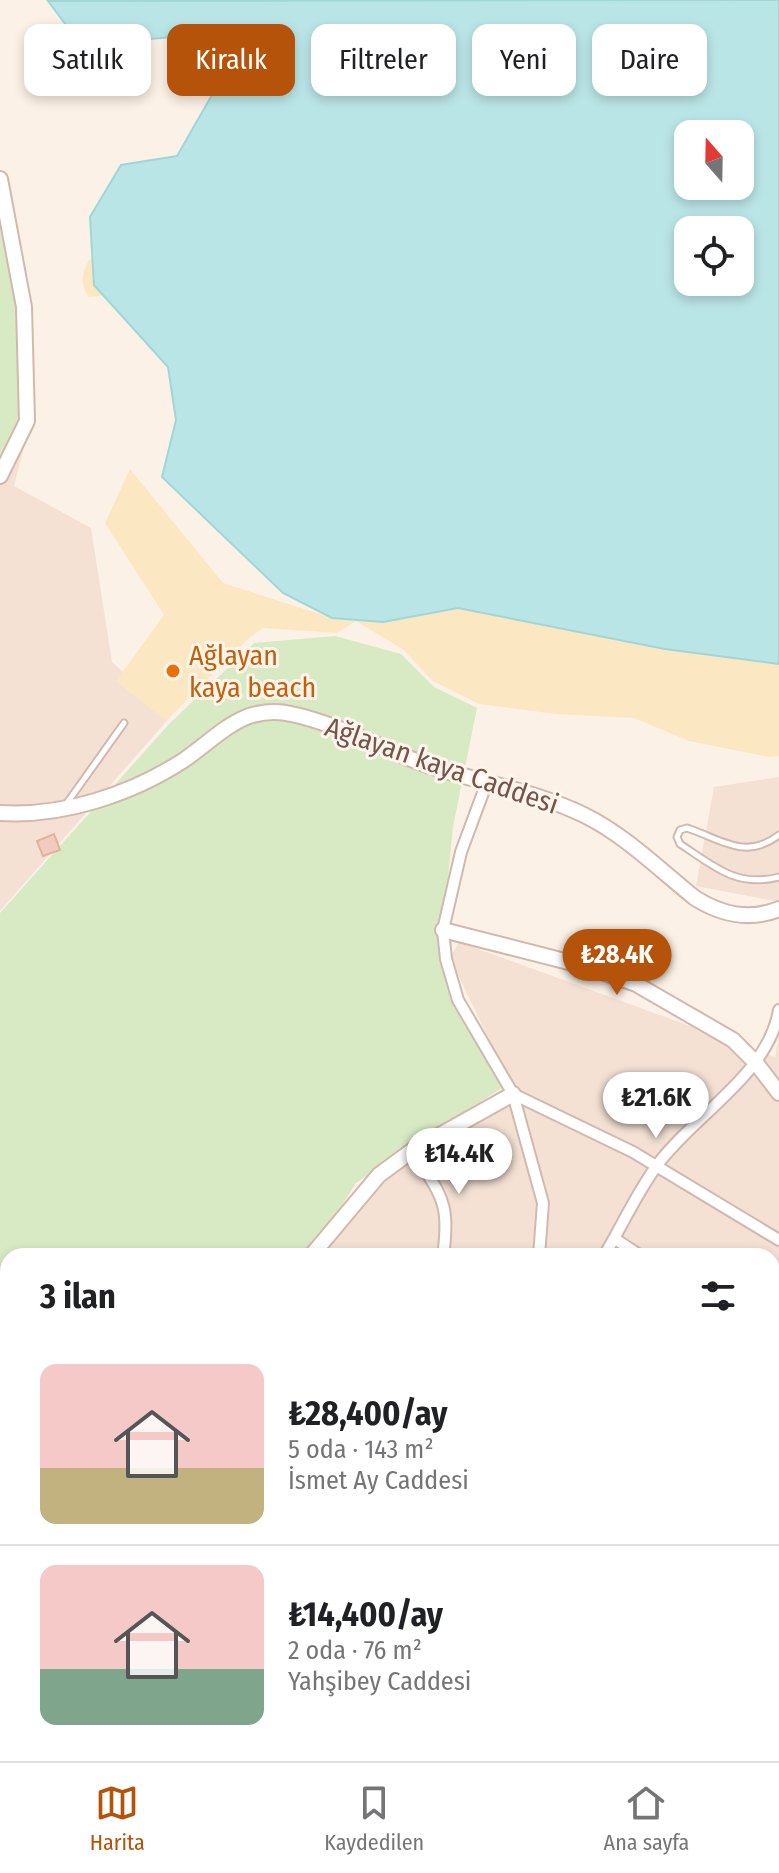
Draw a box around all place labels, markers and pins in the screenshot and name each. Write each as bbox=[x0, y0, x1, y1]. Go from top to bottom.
place label: Ağlayan kaya beach bbox=[189, 639, 316, 704]
marker: Ağlayan kaya beach bbox=[164, 662, 182, 680]
pin: ₺28.4K bbox=[552, 929, 682, 997]
pin: ₺21.6K bbox=[591, 1072, 721, 1140]
pin: ₺14.4K bbox=[394, 1128, 524, 1196]

